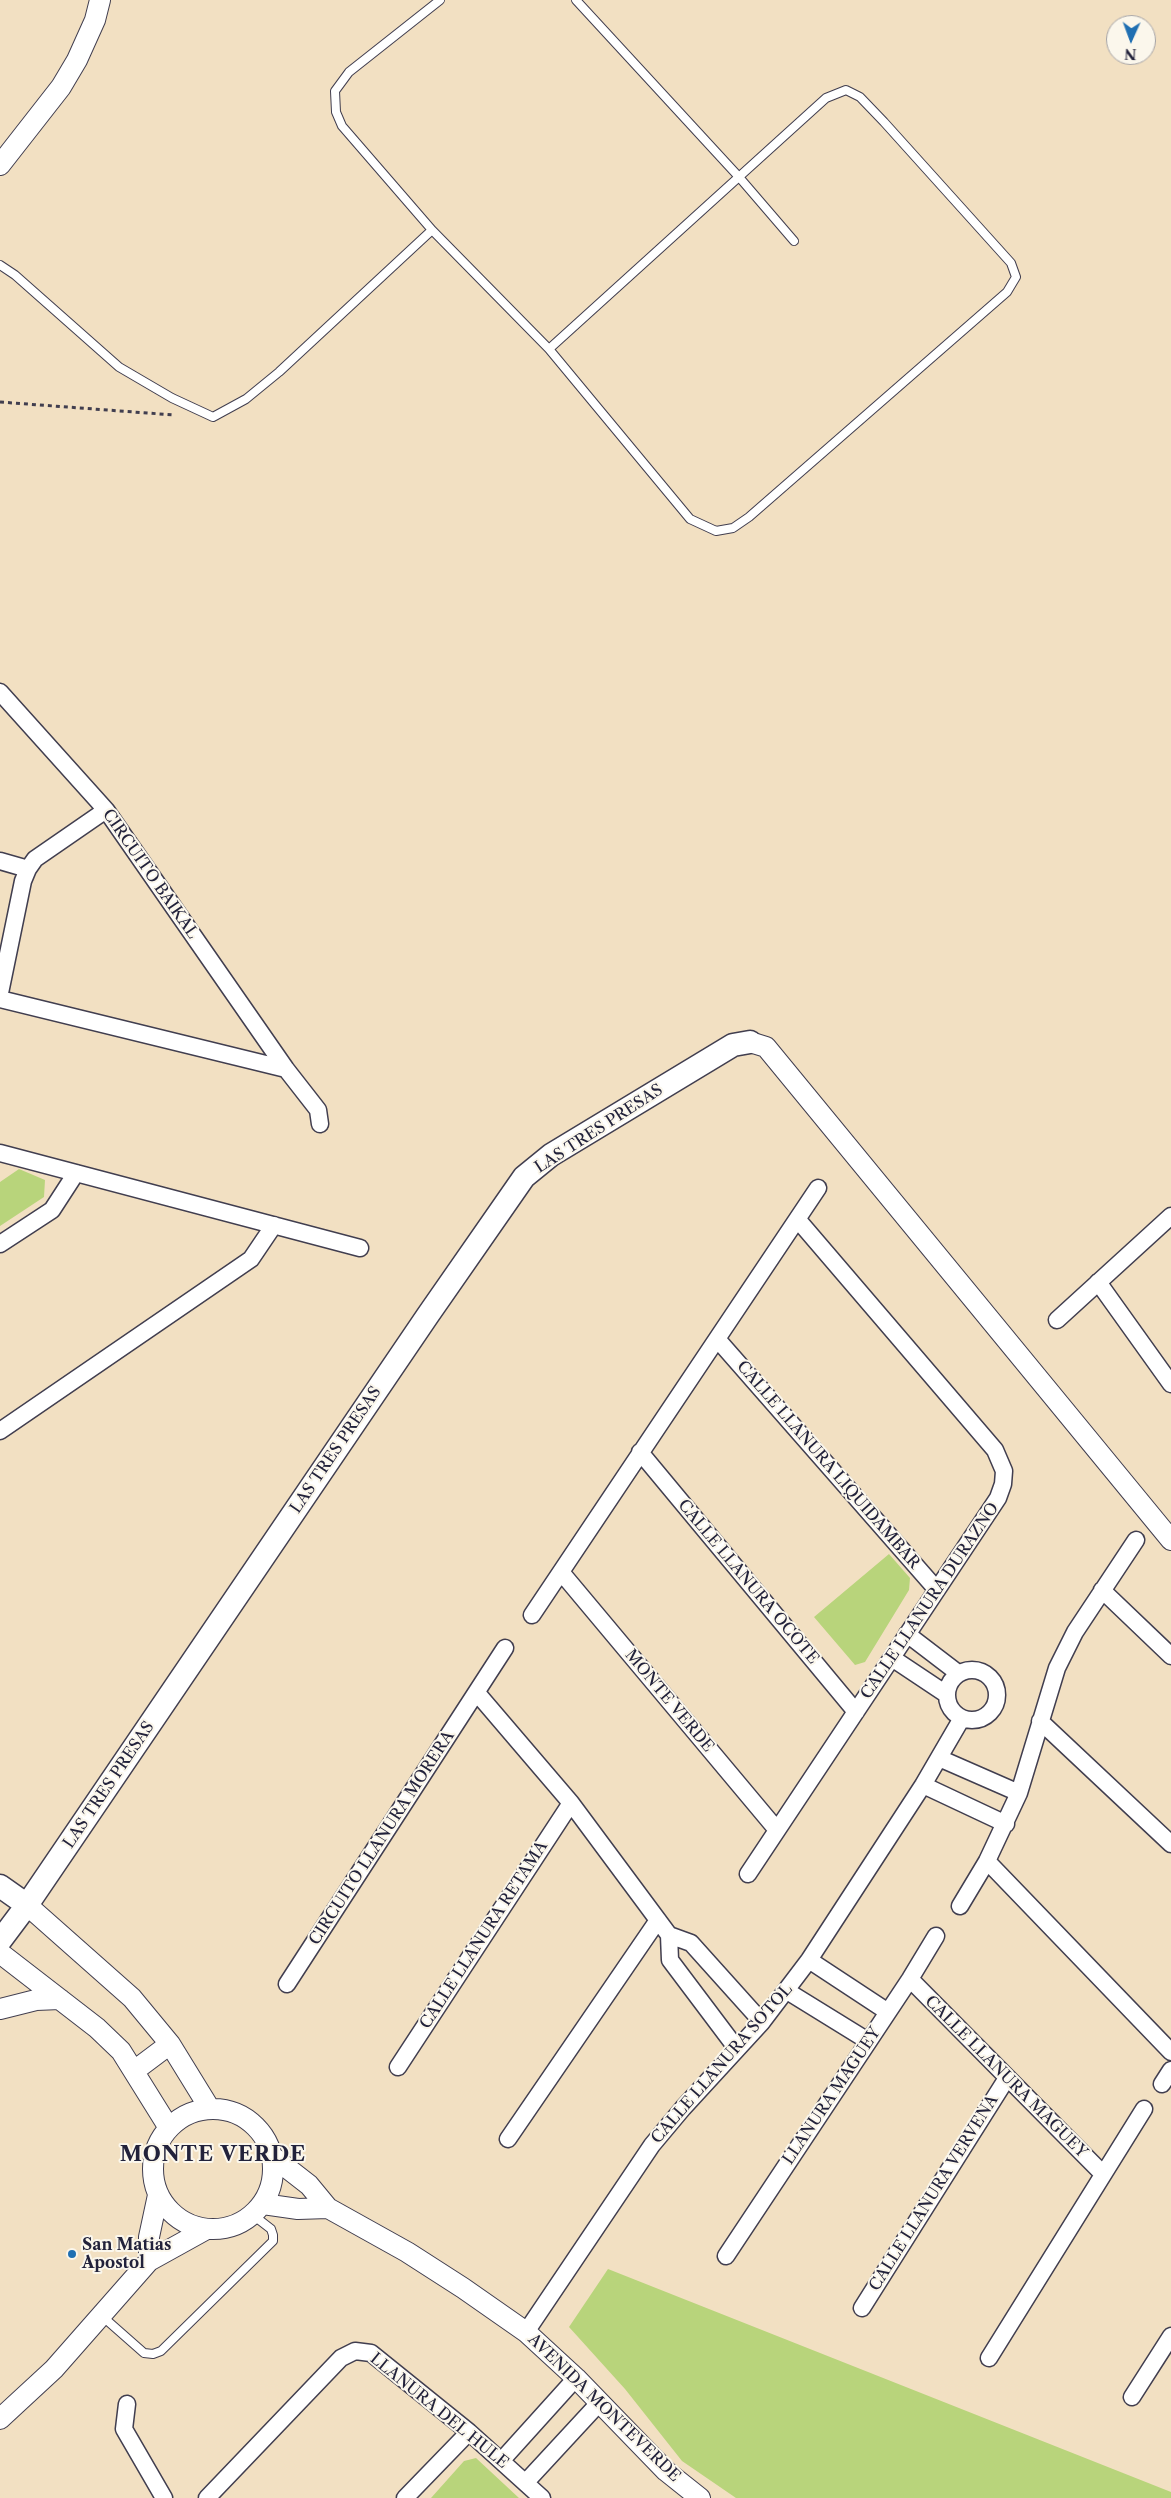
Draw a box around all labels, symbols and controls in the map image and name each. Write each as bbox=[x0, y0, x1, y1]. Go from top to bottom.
north arrow bbox=[1106, 15, 1156, 65]
text: N bbox=[1124, 45, 1137, 63]
street label: CIRCUITO BAIKAL bbox=[98, 806, 202, 942]
street label: LAS TRES PRESAS bbox=[531, 1080, 667, 1178]
street label: CALLE LLANURA LIQUIDAMBAR bbox=[732, 1357, 924, 1573]
street label: LAS TRES PRESAS bbox=[286, 1383, 386, 1517]
street label: CALLE LLANURA OCOTE bbox=[674, 1496, 822, 1668]
street label: CALLE LLANURA DURAZNO bbox=[857, 1499, 1003, 1703]
street label: MONTE VERDE bbox=[621, 1646, 717, 1756]
street label: LAS TRES PRESAS bbox=[59, 1718, 159, 1852]
street label: CIRCUITO LLANURA MORERA bbox=[305, 1727, 459, 1949]
street label: CALLE LLANURA RETAMA bbox=[416, 1838, 552, 2032]
street label: CALLE LLANURA SOTOL bbox=[647, 1980, 797, 2148]
street label: CALLE LLANURA MAGUEY bbox=[921, 1992, 1091, 2162]
street label: LLANURA MAGUEY bbox=[779, 2024, 885, 2168]
street label: CALLE LLANURA VERVENA bbox=[865, 2091, 1003, 2295]
district label: MONTE VERDE bbox=[118, 2142, 308, 2168]
place label: San Matias Apostol bbox=[82, 2235, 171, 2273]
marker: San Matias Apostol bbox=[66, 2248, 78, 2260]
street label: AVENIDA MONTEVERDE bbox=[524, 2330, 684, 2486]
street label: LLANURA DEL HULE bbox=[366, 2349, 512, 2473]

